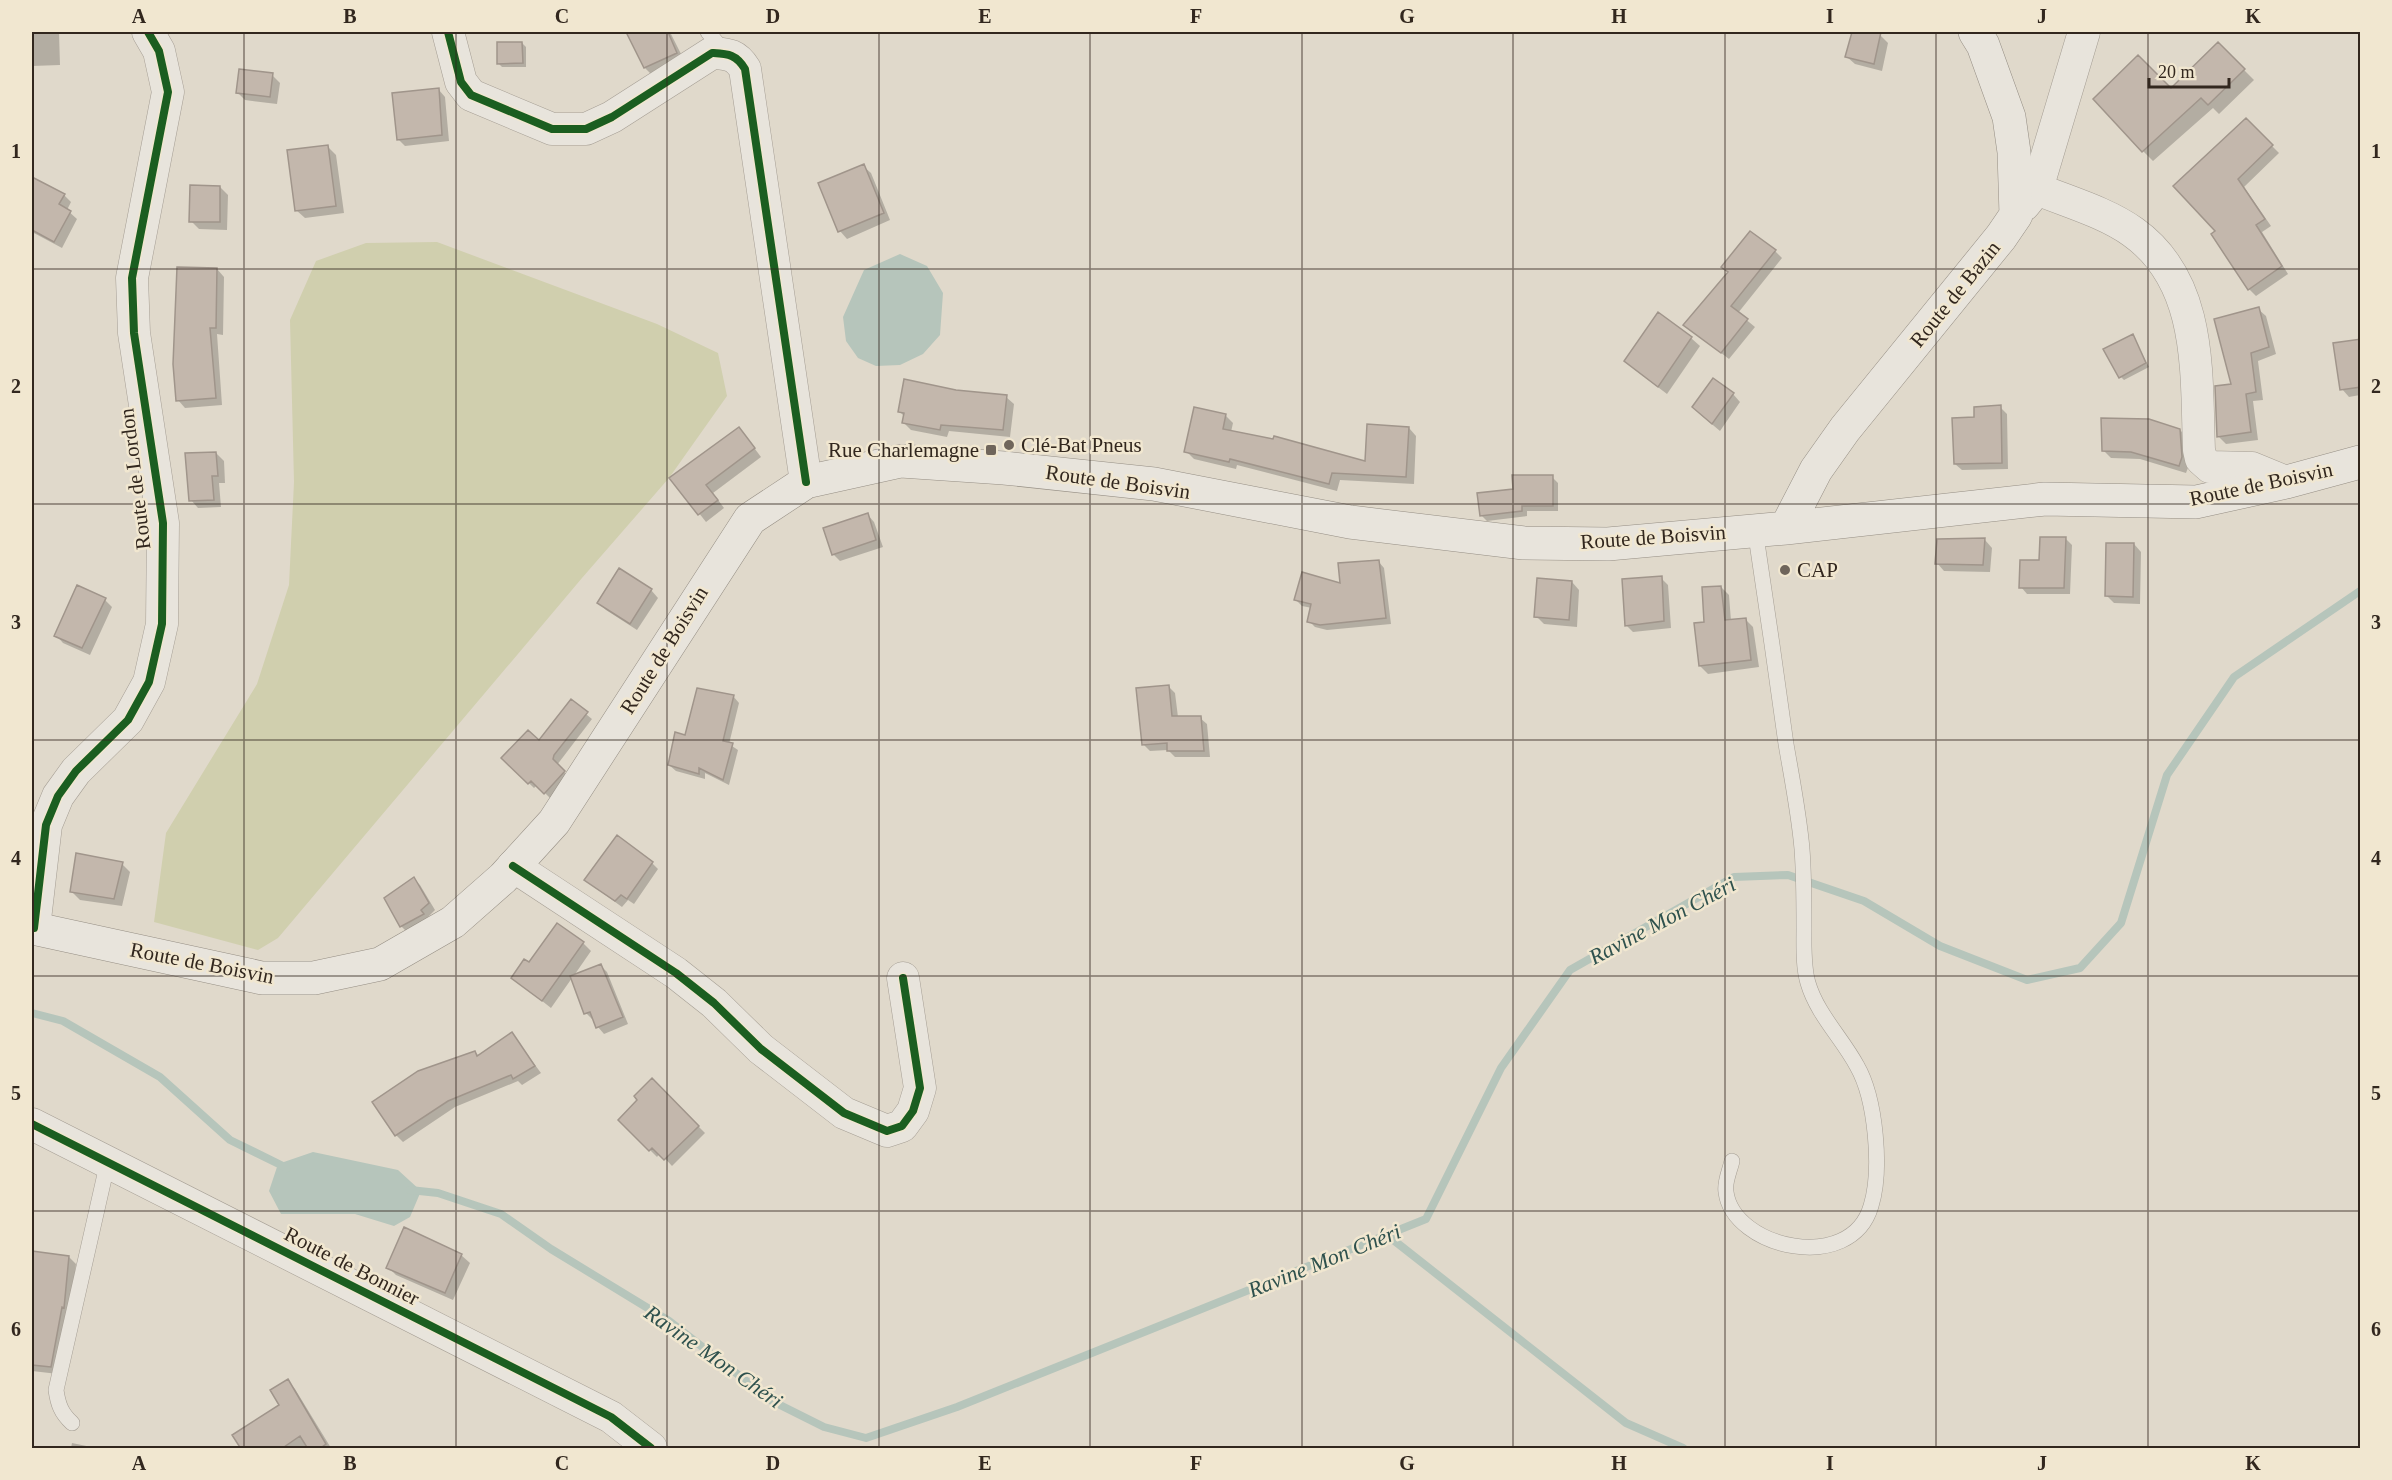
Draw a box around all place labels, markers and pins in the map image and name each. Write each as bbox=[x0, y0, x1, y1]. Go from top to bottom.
place label: Clé-Bat Pneus bbox=[1021, 433, 1142, 457]
place label: Rue Charlemagne bbox=[828, 438, 979, 462]
marker: Clé-Bat Pneus bbox=[1002, 438, 1016, 452]
marker: Rue Charlemagne bbox=[984, 443, 998, 457]
place label: CAP bbox=[1797, 558, 1838, 582]
marker: CAP bbox=[1778, 563, 1792, 577]

